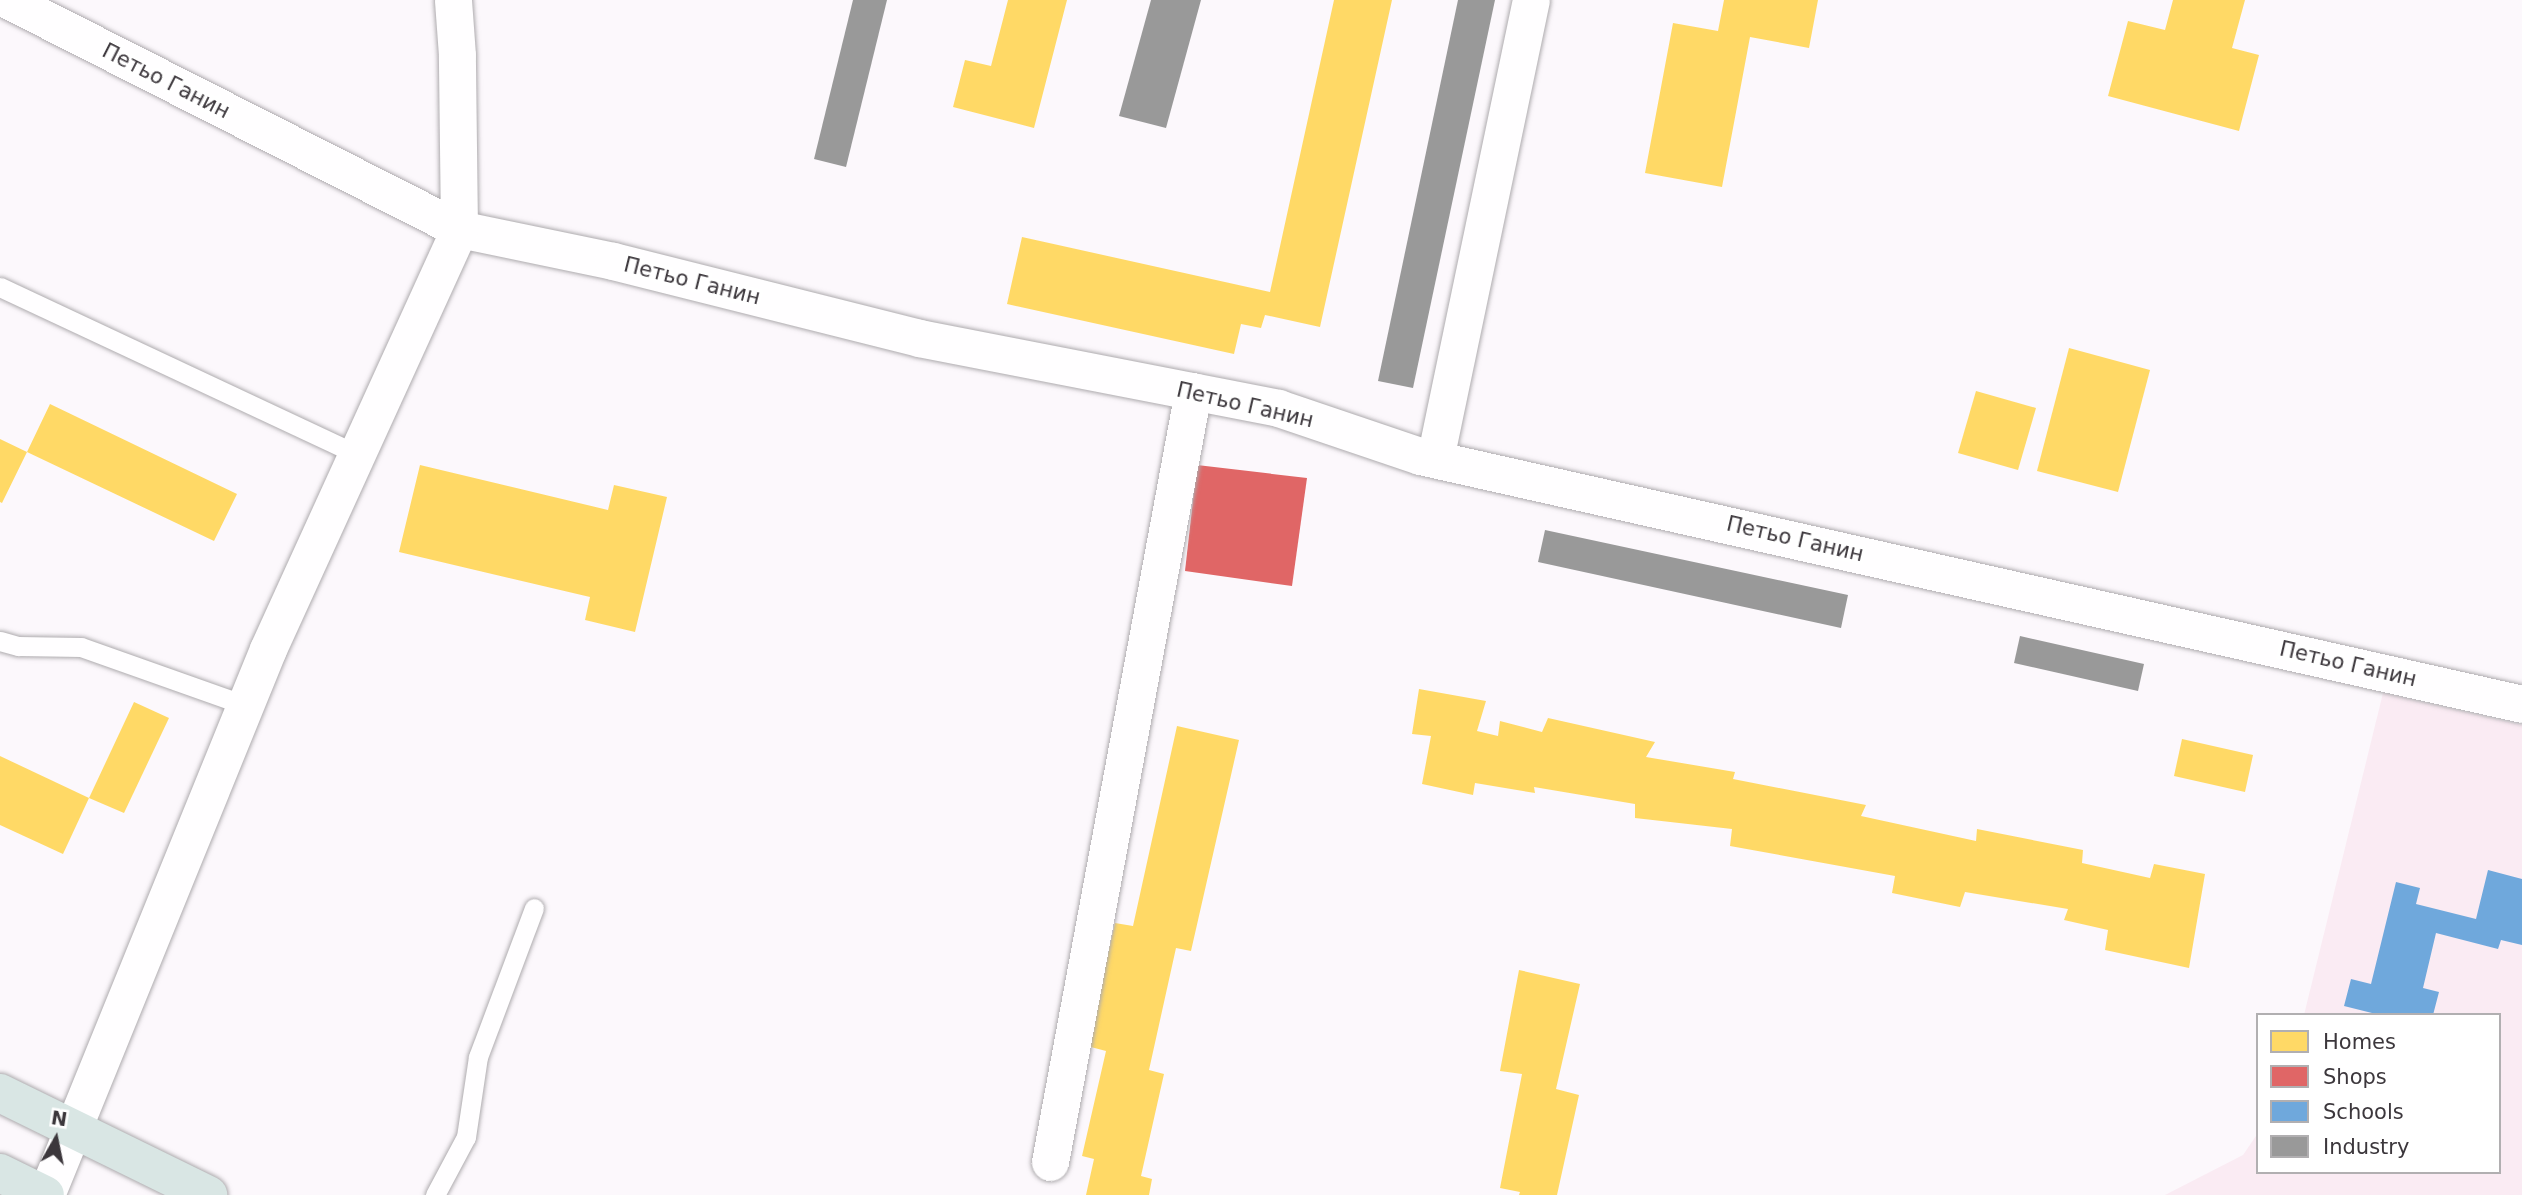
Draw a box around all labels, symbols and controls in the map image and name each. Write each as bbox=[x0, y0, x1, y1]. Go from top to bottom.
street label: Петьо Ганин bbox=[98, 38, 234, 124]
street label: Петьо Ганин bbox=[621, 252, 763, 310]
street label: Петьо Ганин bbox=[1174, 377, 1316, 433]
street label: Петьо Ганин bbox=[1724, 511, 1866, 567]
street label: Петьо Ганин bbox=[2277, 636, 2419, 692]
legend bbox=[2256, 1013, 2501, 1174]
text: Homes bbox=[2323, 1030, 2396, 1054]
text: Shops bbox=[2323, 1065, 2387, 1089]
text: Schools bbox=[2323, 1100, 2404, 1124]
north arrow bbox=[21, 1104, 91, 1174]
text: N bbox=[50, 1106, 69, 1130]
text: Industry bbox=[2323, 1135, 2409, 1159]

